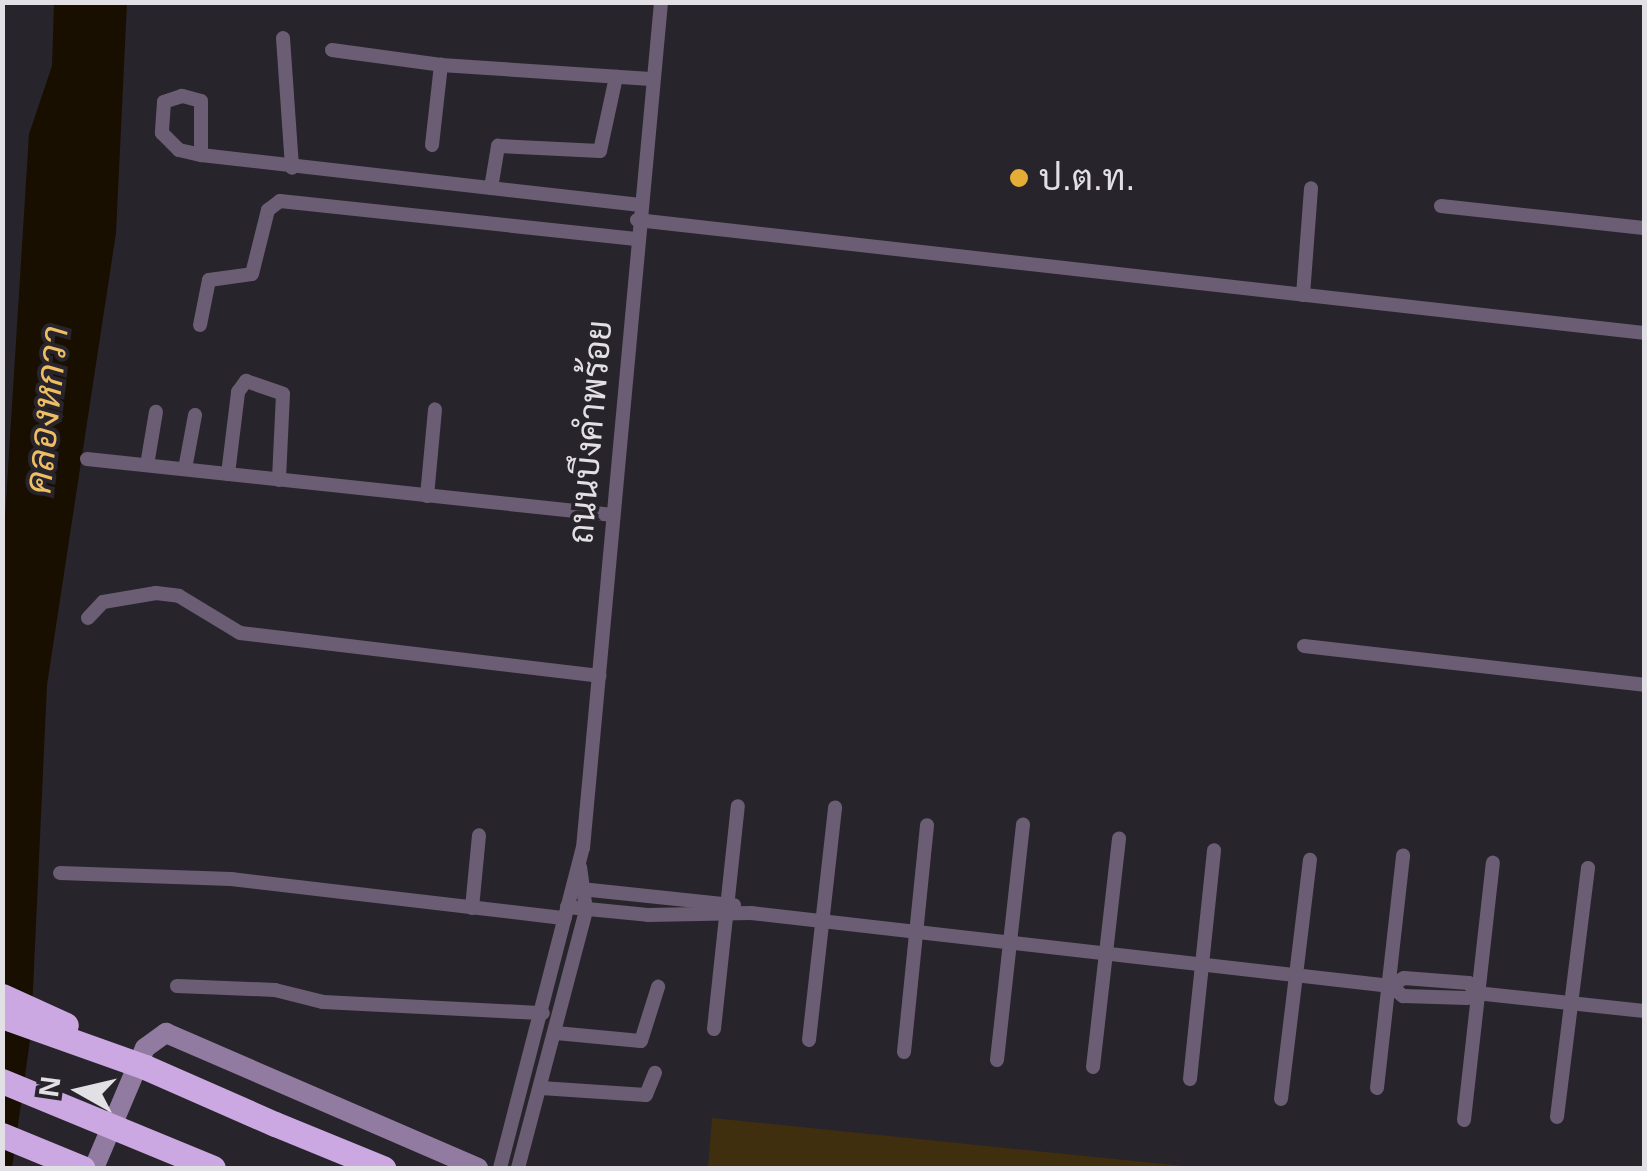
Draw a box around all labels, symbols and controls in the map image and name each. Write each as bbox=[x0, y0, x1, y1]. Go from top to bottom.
place label: ป.ต.ท. bbox=[1039, 157, 1135, 199]
marker: ป.ต.ท. bbox=[1008, 167, 1030, 189]
street label: ถนนบึงคำพร้อย bbox=[559, 319, 621, 545]
water label: คลองหกวา bbox=[16, 324, 78, 496]
north arrow bbox=[30, 1041, 130, 1141]
text: N bbox=[33, 1075, 67, 1099]

